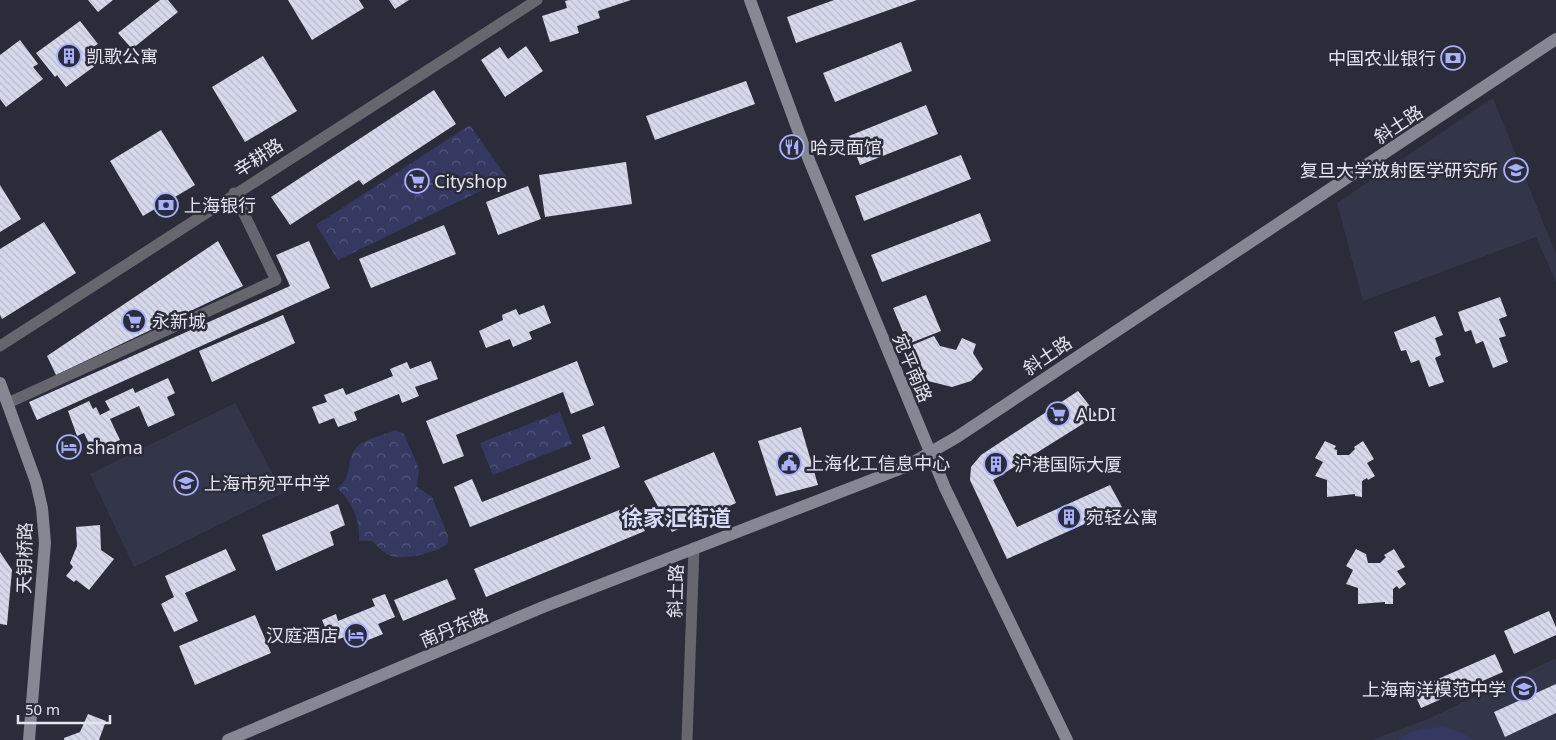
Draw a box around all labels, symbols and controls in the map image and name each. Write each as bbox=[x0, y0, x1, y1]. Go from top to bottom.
building icon: 凯歌公寓 bbox=[56, 43, 82, 69]
place label: 凯歌公寓 bbox=[86, 44, 158, 68]
bank icon: 中国农业银行 bbox=[1440, 45, 1466, 71]
place label: 中国农业银行 bbox=[1328, 46, 1436, 70]
street label: 斜土路 bbox=[1369, 99, 1427, 149]
street label: 辛耕路 bbox=[229, 132, 287, 182]
restaurant icon: 哈灵面馆 bbox=[779, 134, 805, 160]
place label: 哈灵面馆 bbox=[810, 135, 882, 159]
school or university icon: 复旦大学放射医学研究所 bbox=[1503, 157, 1529, 183]
place label: 复旦大学放射医学研究所 bbox=[1300, 158, 1498, 182]
supermarket icon: Cityshop bbox=[404, 168, 430, 194]
place label: Cityshop bbox=[434, 169, 507, 193]
bank icon: 上海银行 bbox=[153, 192, 179, 218]
place label: 上海银行 bbox=[184, 193, 256, 217]
supermarket icon: 永新城 bbox=[121, 308, 147, 334]
place label: 永新城 bbox=[152, 309, 206, 333]
street label: 宛平南路 bbox=[888, 330, 938, 406]
street label: 斜土路 bbox=[1018, 330, 1076, 380]
supermarket icon: ALDI bbox=[1045, 401, 1071, 427]
place label: ALDI bbox=[1076, 402, 1116, 426]
hotel icon: shama bbox=[56, 434, 82, 460]
place label: shama bbox=[86, 435, 143, 459]
public building icon: 上海化工信息中心 bbox=[776, 450, 802, 476]
place label: 上海化工信息中心 bbox=[806, 451, 950, 475]
building icon: 沪港国际大厦 bbox=[983, 451, 1009, 477]
place label: 沪港国际大厦 bbox=[1014, 452, 1122, 476]
school or university icon: 上海市宛平中学 bbox=[173, 470, 199, 496]
place label: 上海市宛平中学 bbox=[204, 471, 330, 495]
district label: 徐家汇街道 bbox=[621, 502, 731, 532]
building icon: 宛轻公寓 bbox=[1056, 504, 1082, 530]
place label: 宛轻公寓 bbox=[1086, 505, 1158, 529]
street label: 天钥桥路 bbox=[11, 522, 37, 594]
street label: 斜土路 bbox=[662, 564, 688, 618]
street label: 南丹东路 bbox=[416, 602, 492, 652]
hotel icon: 汉庭酒店 bbox=[343, 622, 369, 648]
place label: 汉庭酒店 bbox=[266, 623, 338, 647]
school or university icon: 上海南洋模范中学 bbox=[1511, 676, 1537, 702]
place label: 上海南洋模范中学 bbox=[1362, 677, 1506, 701]
scale bar bbox=[18, 692, 110, 724]
text: 50 m bbox=[25, 699, 60, 719]

